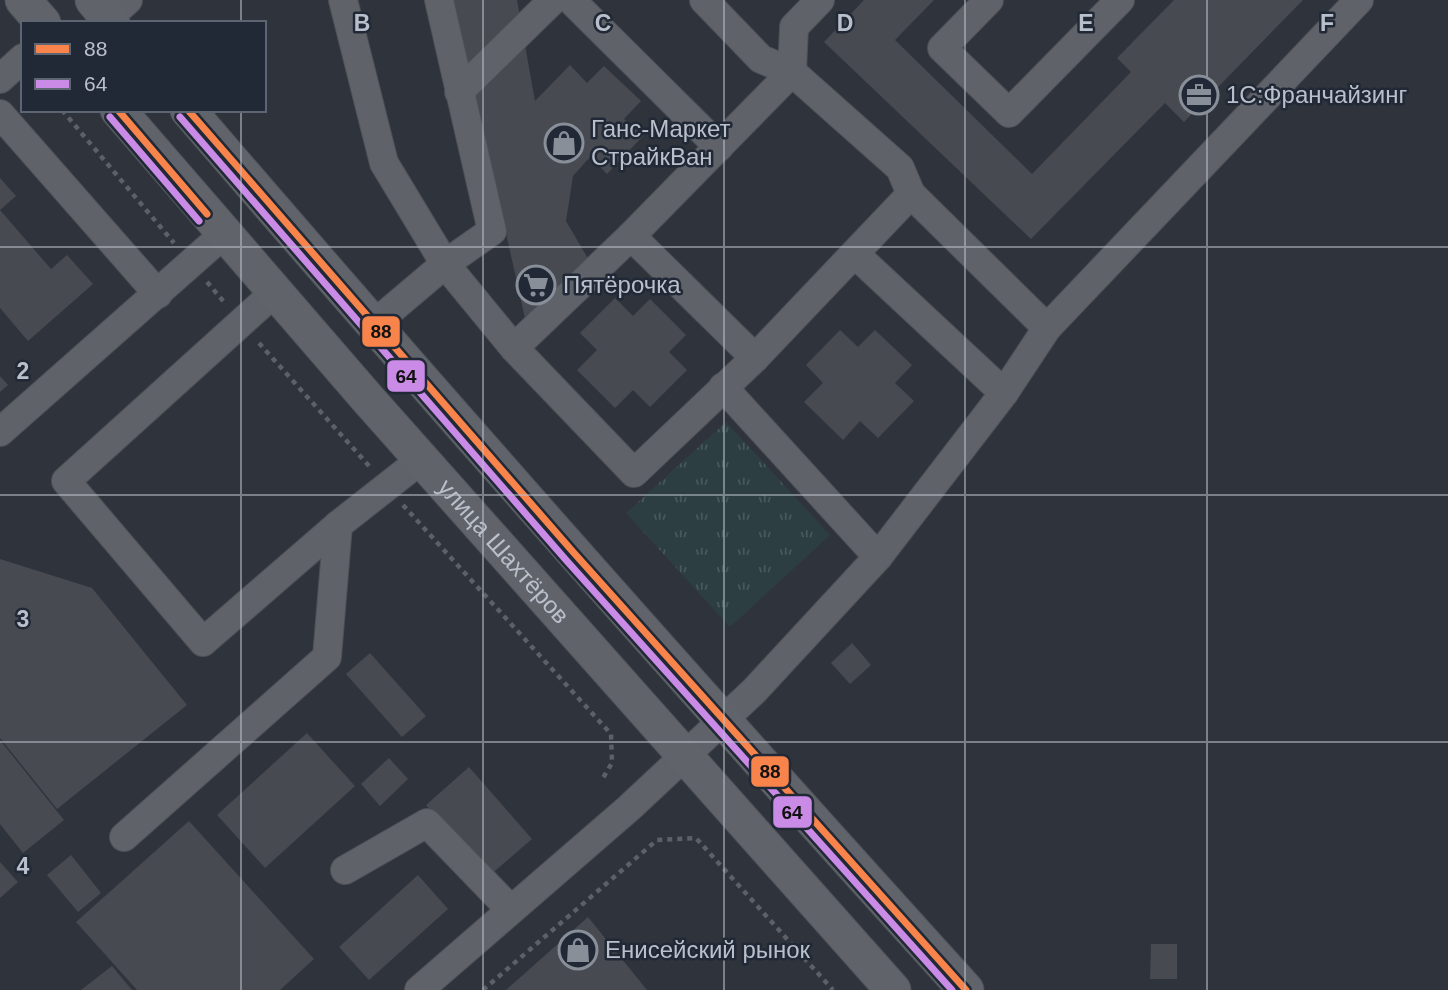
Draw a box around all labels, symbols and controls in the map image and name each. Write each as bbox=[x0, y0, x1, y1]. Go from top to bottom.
text: B bbox=[354, 10, 370, 36]
text: C bbox=[595, 10, 611, 36]
text: D bbox=[837, 10, 853, 36]
text: E bbox=[1078, 10, 1094, 36]
text: F bbox=[1320, 10, 1334, 36]
legend bbox=[21, 21, 266, 112]
text: 88 bbox=[84, 37, 107, 60]
text: 64 bbox=[84, 72, 108, 95]
office icon: 1С:Франчайзинг bbox=[1178, 74, 1220, 116]
place label: 1С:Франчайзинг bbox=[1226, 81, 1407, 108]
place label: Ганс-Маркет СтрайкВан bbox=[591, 115, 731, 170]
shop icon: Ганс-Маркет СтрайкВан bbox=[543, 122, 585, 164]
supermarket icon: Пятёрочка bbox=[515, 264, 557, 306]
place label: Пятёрочка bbox=[563, 271, 681, 298]
line badge: 88 bbox=[361, 315, 401, 348]
text: 88 bbox=[370, 321, 392, 342]
text: 2 bbox=[17, 358, 29, 384]
line badge: 64 bbox=[386, 359, 426, 393]
text: 64 bbox=[395, 366, 417, 387]
street label: улица Шахтёров bbox=[433, 474, 575, 629]
text: 3 bbox=[17, 606, 29, 632]
line badge: 88 bbox=[750, 755, 790, 788]
text: 88 bbox=[759, 761, 781, 782]
line badge: 64 bbox=[772, 795, 813, 829]
text: 64 bbox=[781, 802, 803, 823]
text: 4 bbox=[17, 853, 30, 879]
shop icon: Енисейский рынок bbox=[557, 929, 599, 971]
place label: Енисейский рынок bbox=[605, 936, 811, 963]

